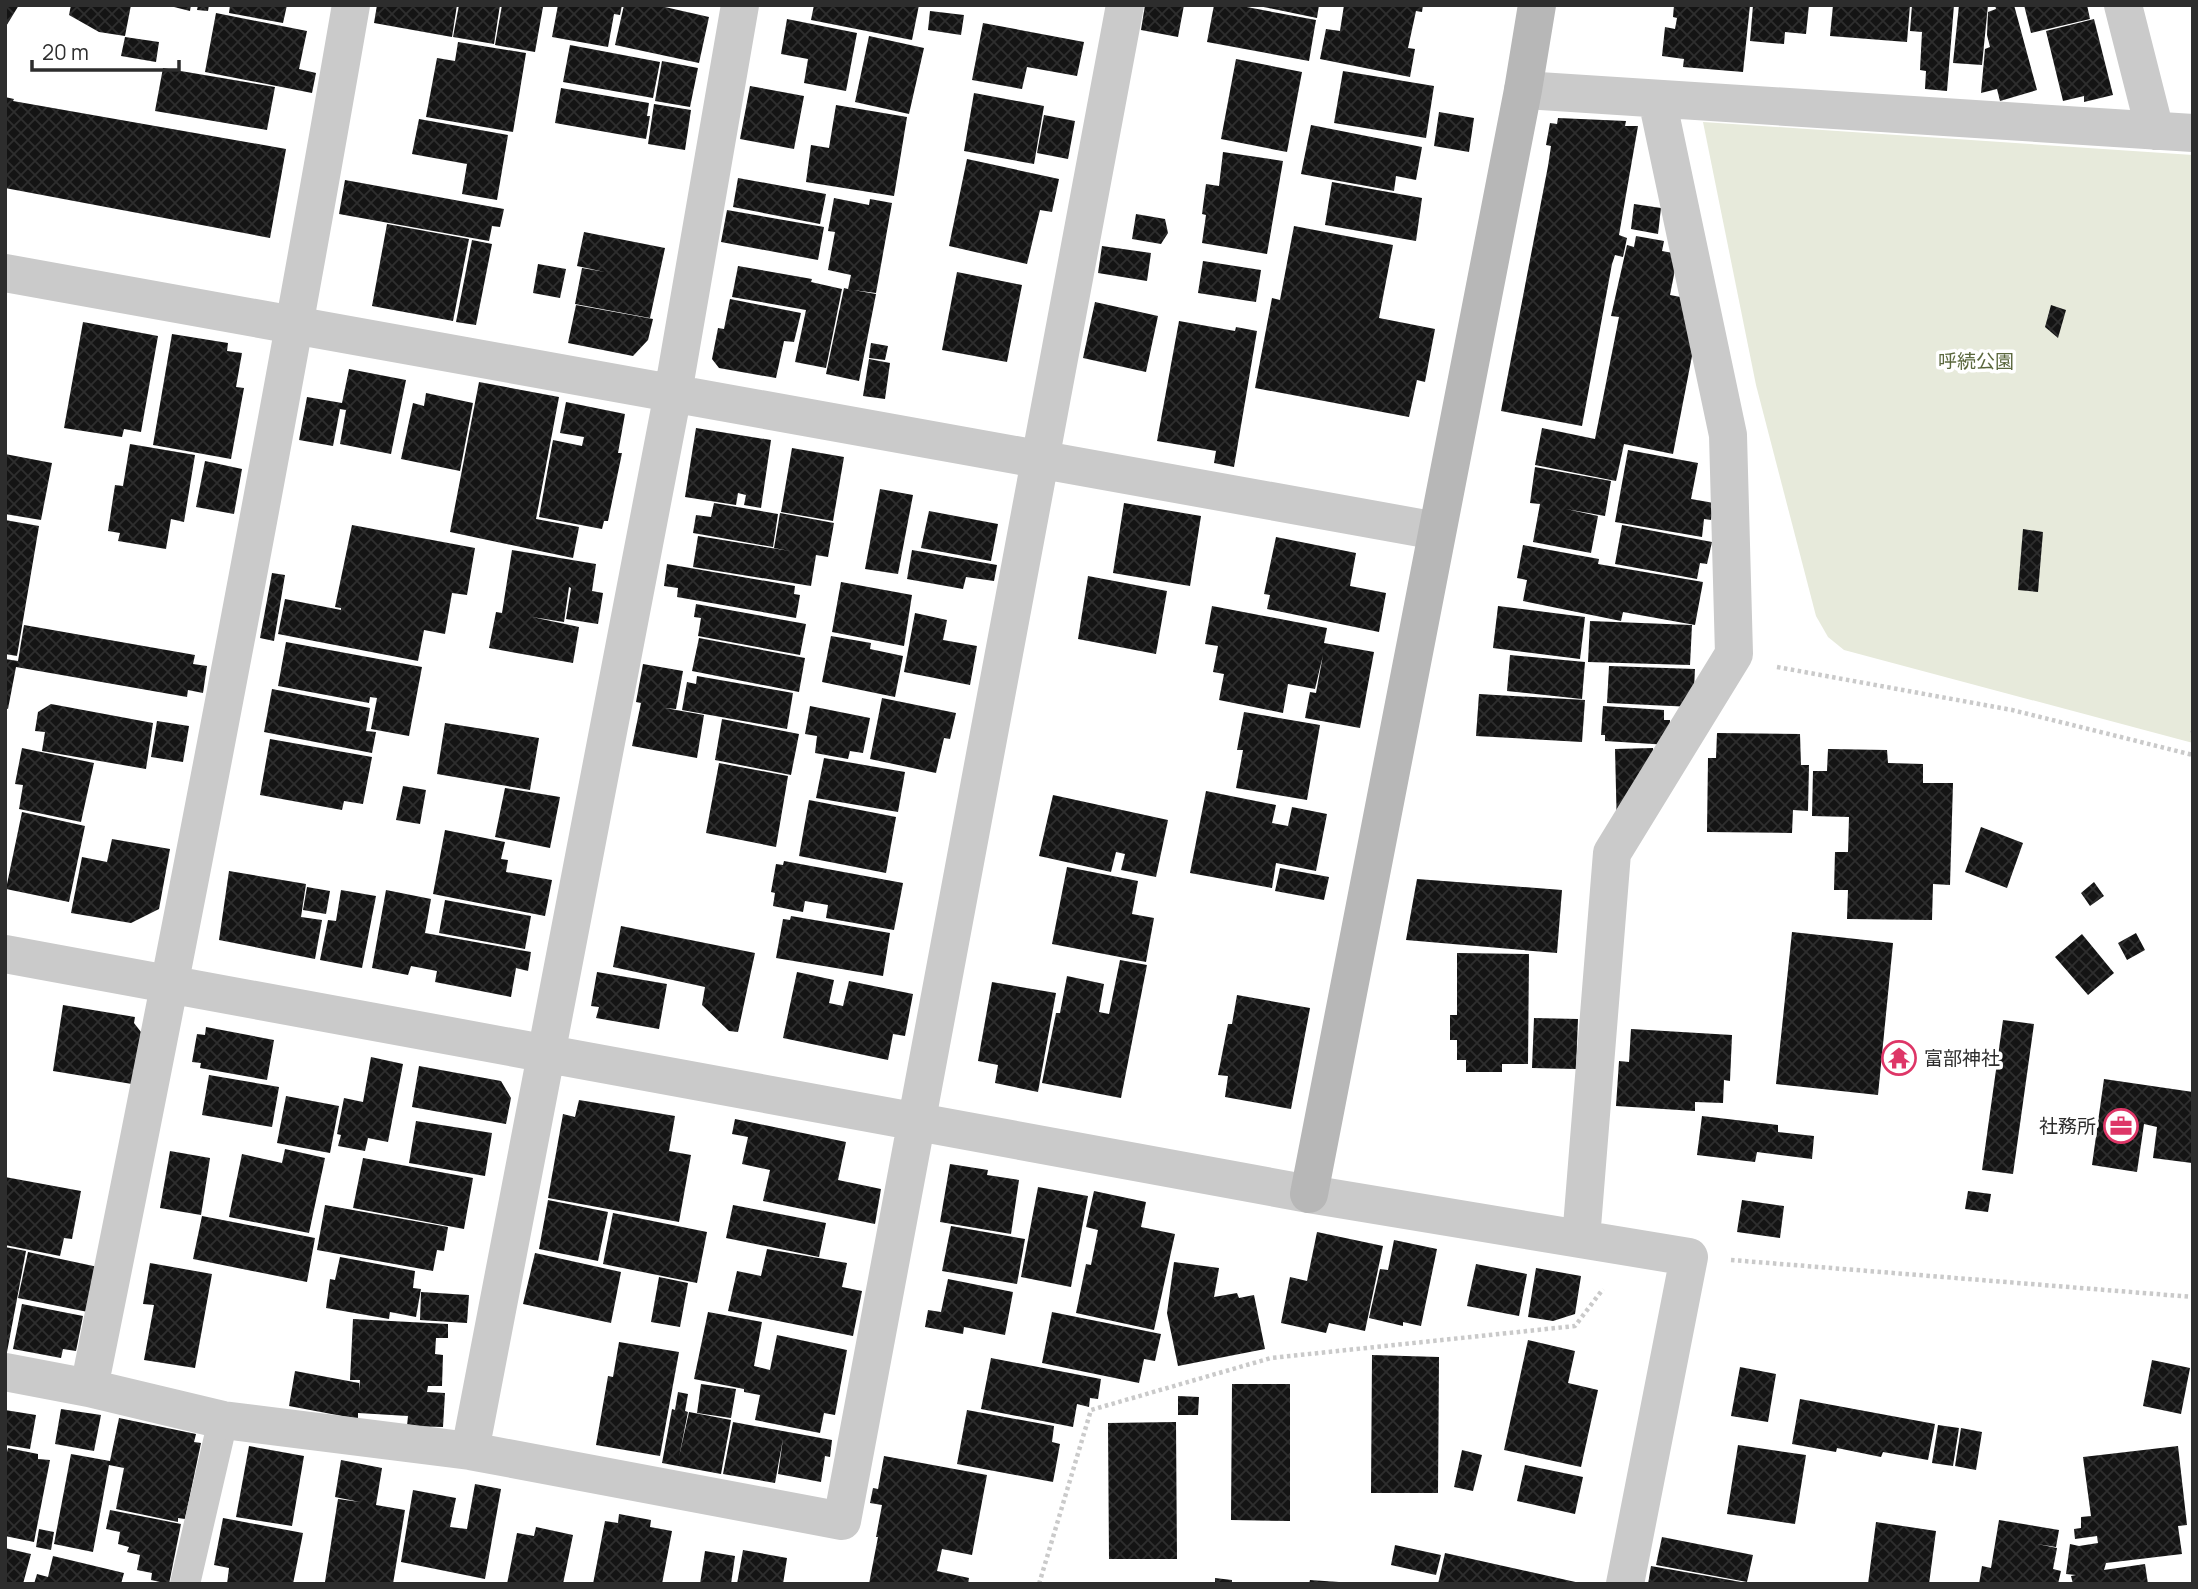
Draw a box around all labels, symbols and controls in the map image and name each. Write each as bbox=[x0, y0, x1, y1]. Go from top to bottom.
scale bar bbox=[32, 28, 178, 72]
text: 20 m bbox=[42, 38, 89, 66]
park label: 呼続公園 bbox=[1938, 348, 2014, 374]
temple icon: 富部神社 bbox=[1880, 1039, 1918, 1077]
place label: 富部神社 bbox=[1924, 1045, 2000, 1071]
office icon: 社務所 bbox=[2102, 1107, 2140, 1145]
place label: 社務所 bbox=[2039, 1113, 2096, 1139]

